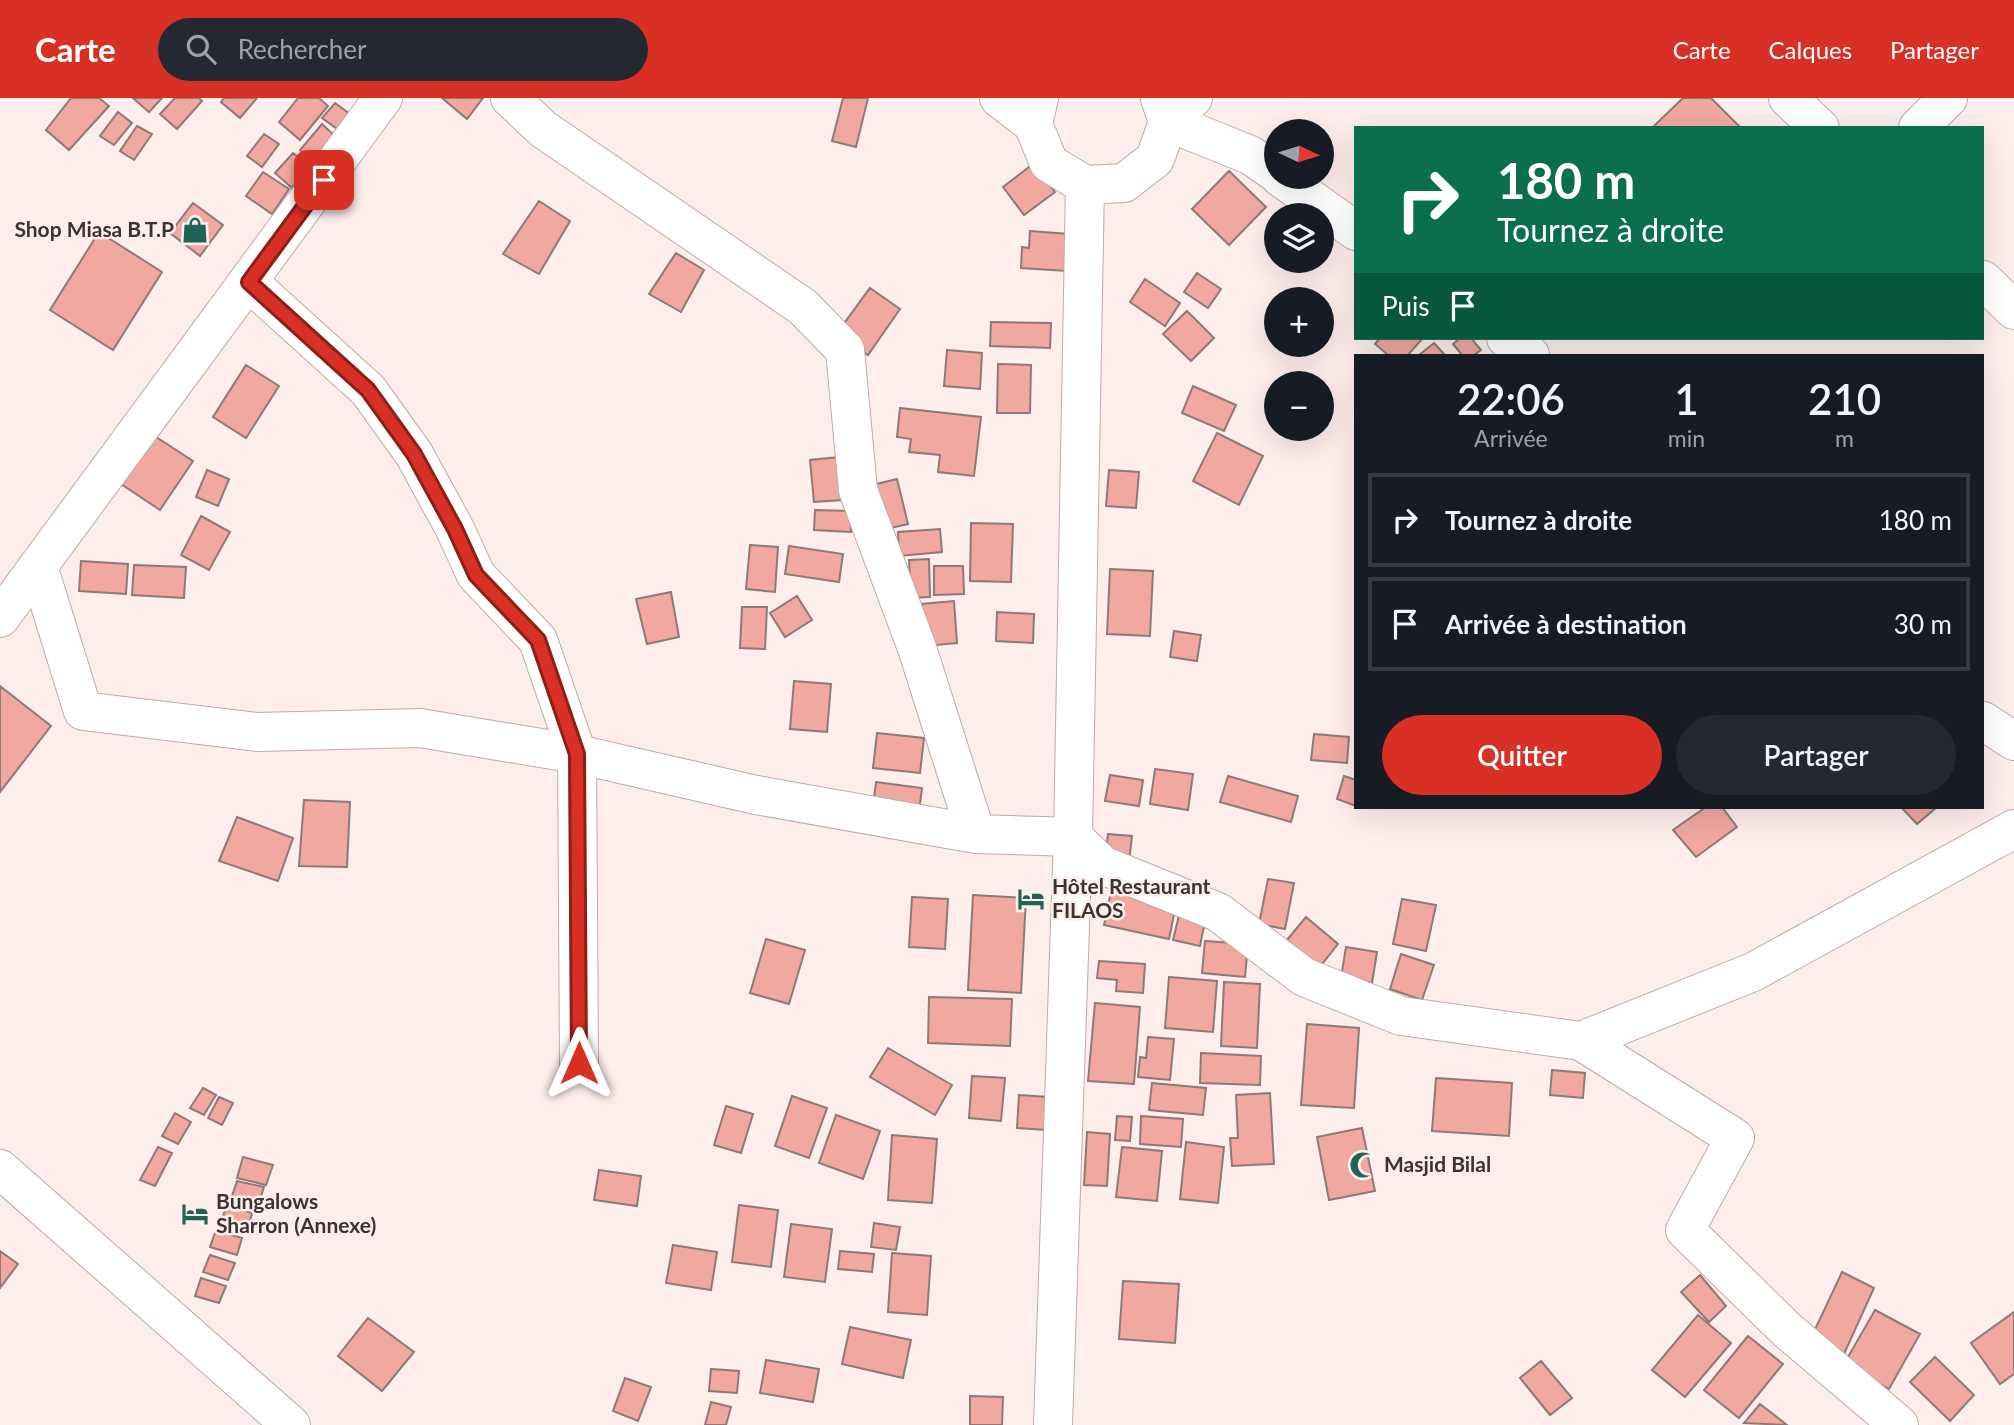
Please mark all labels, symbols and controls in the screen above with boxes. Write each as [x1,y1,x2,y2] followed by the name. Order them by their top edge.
[158,18,648,81] search box
[35,29,116,69] text: Carte
[182,30,220,68] icon: search
[238,33,367,65] text: Rechercher
[1673,35,1731,64] text: Carte
[1769,35,1852,64] text: Calques
[1890,35,1979,64] text: Partager
[1264,119,1334,189] north arrow
[1264,119,1334,441] map controls
[294,150,354,210] pin
[1497,151,1635,209] text: 180 m
[1382,154,1473,245] icon: right
[305,161,343,199] icon: arrive
[1264,203,1334,273] button: layers
[1497,210,1724,249] text: Tournez à droite
[180,215,210,245] shop icon: Shop Miasa B.T.P
[14,216,174,241] place label: Shop Miasa B.T.P
[1264,287,1334,357] button: +
[1444,287,1482,325] icon: arrive
[1382,290,1430,322] text: Puis
[1264,371,1334,441] button: −
[1457,374,1565,424] text: 22:06
[1674,374,1699,424] text: 1
[1808,374,1881,424] text: 210
[1474,424,1548,452] text: Arrivée
[1668,424,1705,452] text: min
[1835,424,1854,452] text: m
[1386,501,1424,539] icon: right
[1445,504,1632,536] text: Tournez à droite
[1879,504,1952,536] text: 180 m
[1386,605,1424,643] icon: arrive
[1445,608,1687,640] text: Arrivée à destination
[1894,608,1952,640] text: 30 m
[1382,715,1662,795] button: Quitter
[1676,715,1956,795] button: Partager
[1052,873,1211,922] place label: Hôtel Restaurant FILAOS
[1016,884,1046,914] hotel icon: Hôtel Restaurant FILAOS
[542,1026,616,1100] position arrow
[1348,1150,1378,1180] mosque icon: Masjid Bilal
[1384,1151,1491,1176] place label: Masjid Bilal
[216,1188,376,1237] place label: Bungalows Sharron (Annexe)
[180,1199,210,1229] hotel icon: Bungalows Sharron (Annexe)

